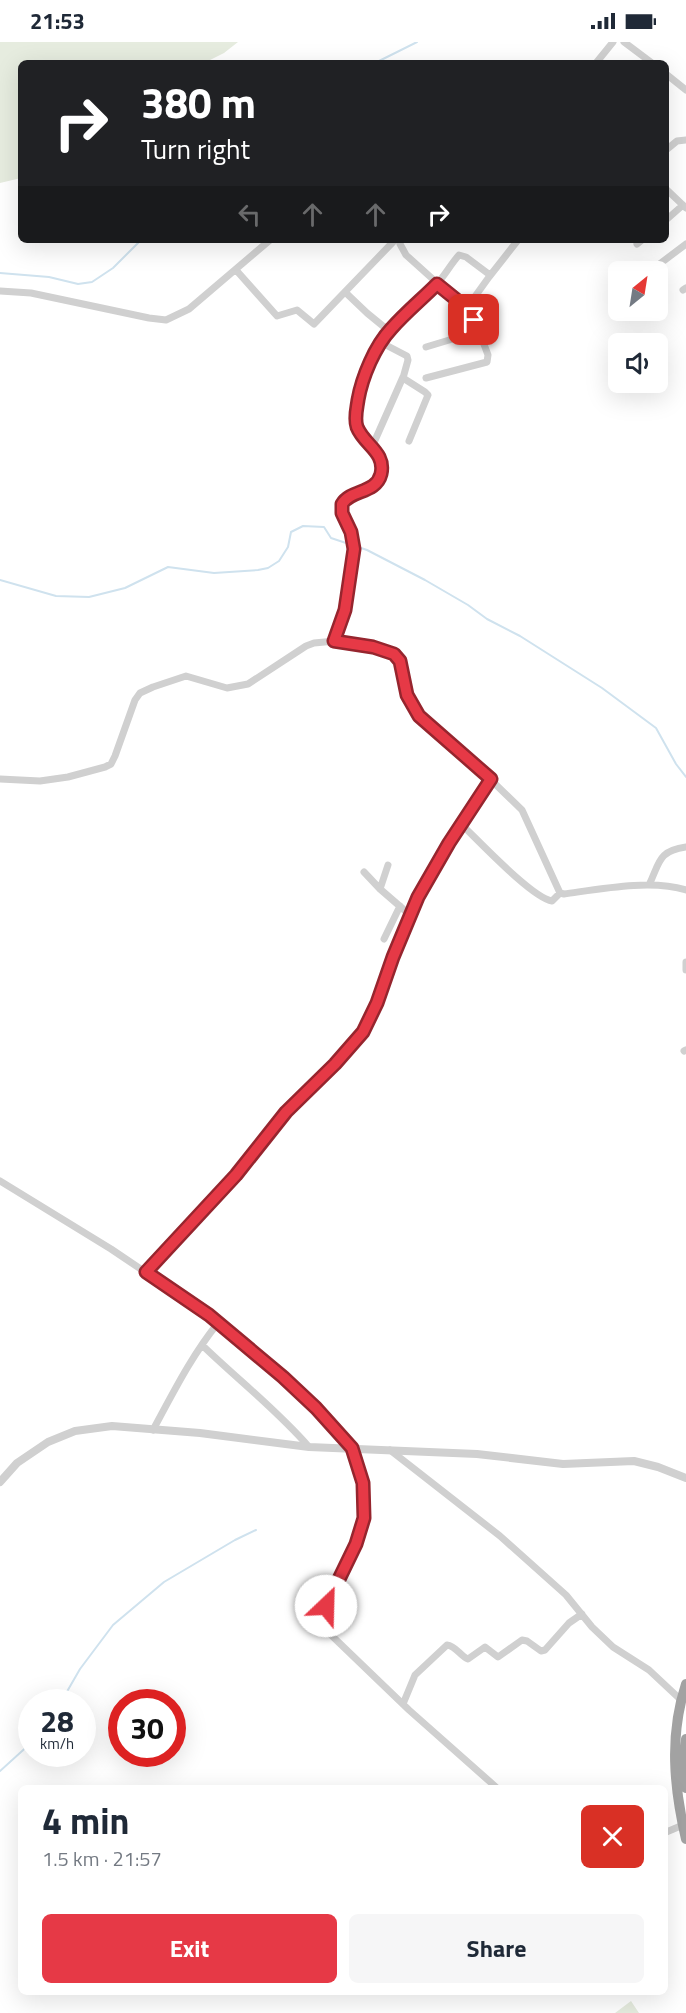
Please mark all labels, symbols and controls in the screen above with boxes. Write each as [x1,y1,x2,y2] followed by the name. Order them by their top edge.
[30,4,85,38] text: 21:53
[141,70,256,134] text: 380 m
[42,84,120,162] icon: right
[141,128,250,169] text: Turn right
[233,198,266,231] icon: left
[296,198,329,231] icon: ahead
[359,198,392,231] icon: ahead
[422,198,455,231] icon: right
[608,261,668,321] north arrow
[608,261,668,393] map controls
[448,294,499,345] pin
[457,303,490,336] icon: arrive
[608,333,668,393] button: sound
[294,1574,358,1638] position arrow
[108,1689,186,1767] speed limit sign: 30
[40,1698,74,1744] text: 28
[40,1732,74,1755] text: km/h
[42,1793,129,1848] text: 4 min
[581,1805,644,1868] button: close
[42,1843,162,1874] text: 1.5 km · 21:57
[42,1914,337,1983] button: Exit
[349,1914,644,1983] button: Share

